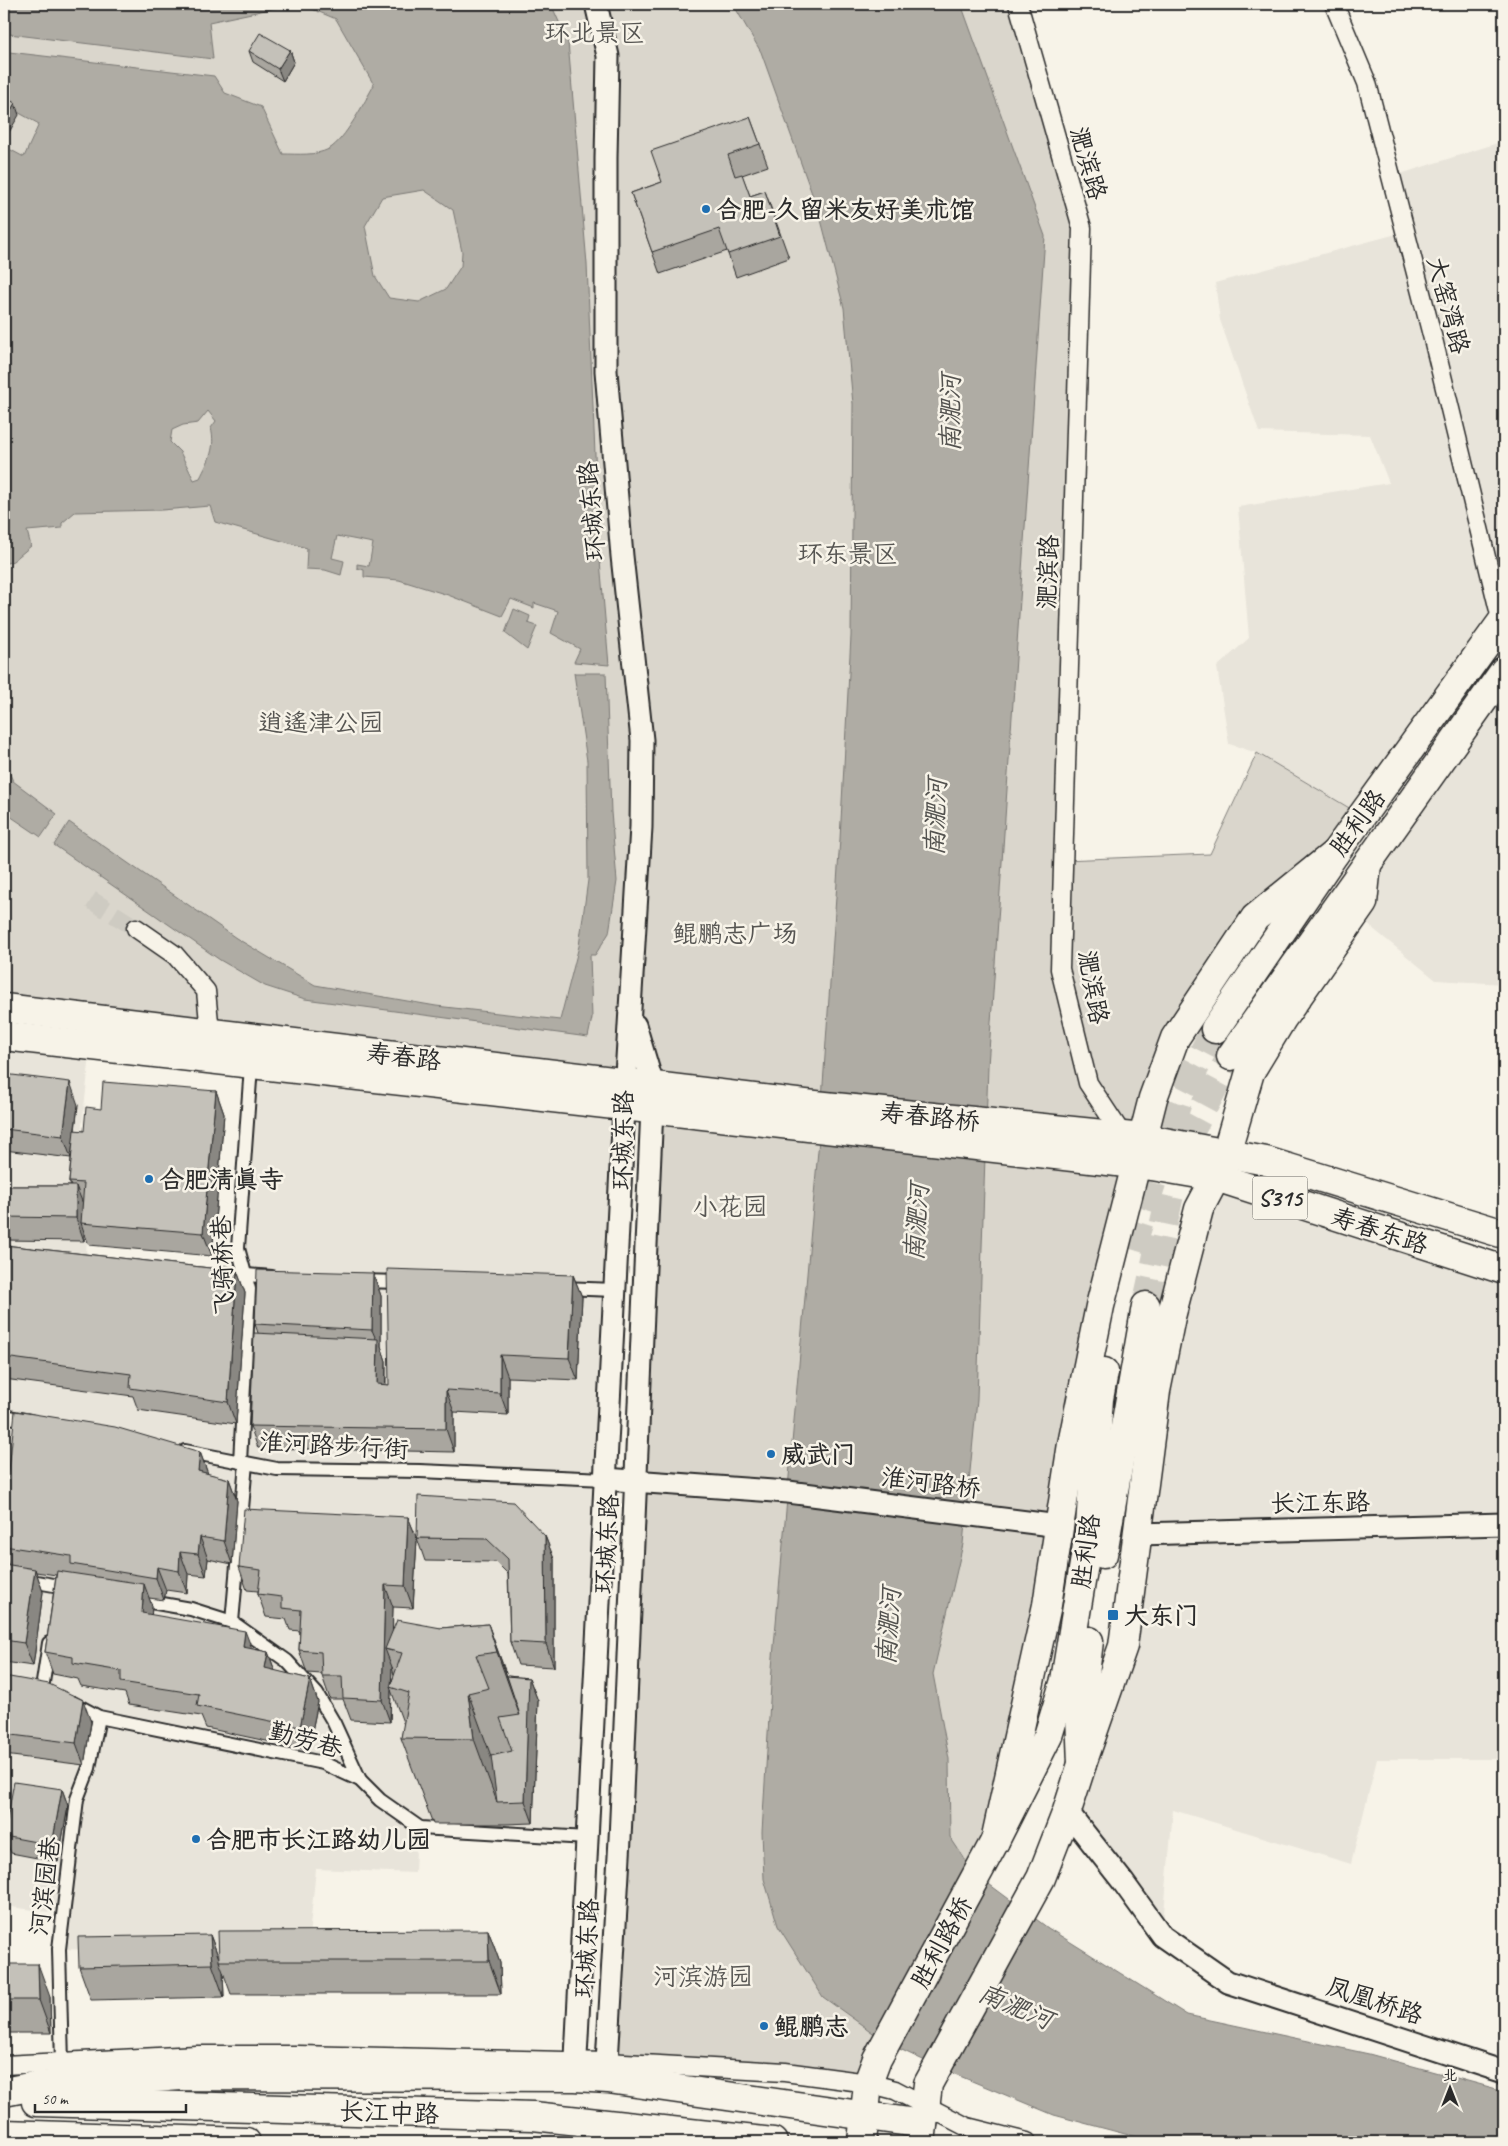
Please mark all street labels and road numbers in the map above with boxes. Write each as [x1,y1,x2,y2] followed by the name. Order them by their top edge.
[1062,123,1114,204] street label: 淝滨路
[1420,253,1476,358] street label: 大窑湾路
[572,460,612,562] street label: 环城东路
[1031,534,1065,610] street label: 淝滨路
[1323,783,1393,862] street label: 胜利路
[1071,947,1115,1027] street label: 淝滨路
[365,1037,443,1077] street label: 寿春路
[606,1090,640,1190] street label: 环城东路
[878,1096,981,1138] street label: 寿春路桥
[1252,1176,1308,1220] road number: S315
[1327,1200,1432,1262] street label: 寿春东路
[205,1214,241,1316] street label: 飞骑桥巷
[258,1426,410,1466] street label: 淮河路步行街
[879,1461,982,1505] street label: 淮河路桥
[1270,1486,1370,1520] street label: 长江东路
[588,1493,626,1595] street label: 环城东路
[1065,1512,1107,1591] street label: 胜利路
[265,1715,346,1765] street label: 勤劳巷
[23,1835,67,1938] street label: 河滨园巷
[904,1891,979,1994] street label: 胜利路桥
[568,1897,606,1999] street label: 环城东路
[1322,1970,1427,2032] street label: 凤凰桥路
[338,2095,440,2131] street label: 长江中路

